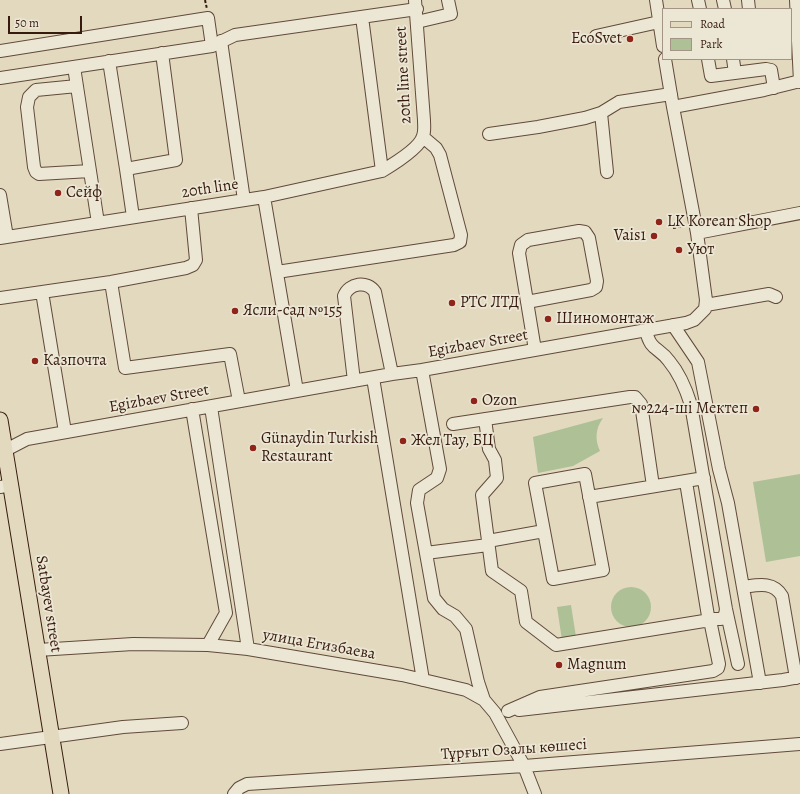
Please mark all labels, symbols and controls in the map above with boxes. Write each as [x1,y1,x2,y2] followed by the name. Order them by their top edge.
[10,8,84,34] scale bar
[662,8,792,60] legend
[15,15,39,31] text: 50 m
[700,16,725,32] text: Road
[392,26,416,124] street label: 20th line street
[571,29,622,49] place label: EcoSvet
[625,34,635,44] marker: EcoSvet
[700,36,723,52] text: Park
[180,175,240,203] street label: 20th line
[66,183,102,203] place label: Сейф
[53,188,63,198] marker: Сейф
[667,212,771,232] place label: LK Korean Shop
[654,217,664,227] marker: LK Korean Shop
[614,226,646,246] place label: Vais1
[649,231,659,241] marker: Vais1
[687,240,714,260] place label: Уют
[674,245,684,255] marker: Уют
[460,293,519,313] place label: РТС ЛТД
[447,298,457,308] marker: РТС ЛТД
[243,301,342,321] place label: Ясли-сад №155
[230,306,240,316] marker: Ясли-сад №155
[556,309,654,329] place label: Шиномонтаж
[543,314,553,324] marker: Шиномонтаж
[427,326,529,362] street label: Egizbaev Street
[43,351,107,371] place label: Казпочта
[30,356,40,366] marker: Казпочта
[108,381,210,417] street label: Egizbaev Street
[482,391,517,411] place label: Ozon
[469,396,479,406] marker: Ozon
[631,399,748,419] place label: №224-ші Мектеп
[751,404,761,414] marker: №224-ші Мектеп
[261,429,378,467] place label: Günaydin Turkish Restaurant
[411,431,493,451] place label: Жел Тау, БЦ
[398,436,408,446] marker: Жел Тау, БЦ
[248,443,258,453] marker: Günaydin Turkish Restaurant
[31,554,65,654] street label: Satbayev street
[261,626,377,664] street label: улица Егизбаева
[567,655,627,675] place label: Magnum
[554,660,564,670] marker: Magnum
[440,735,588,765] street label: Тұрғыт Озалы көшесі

